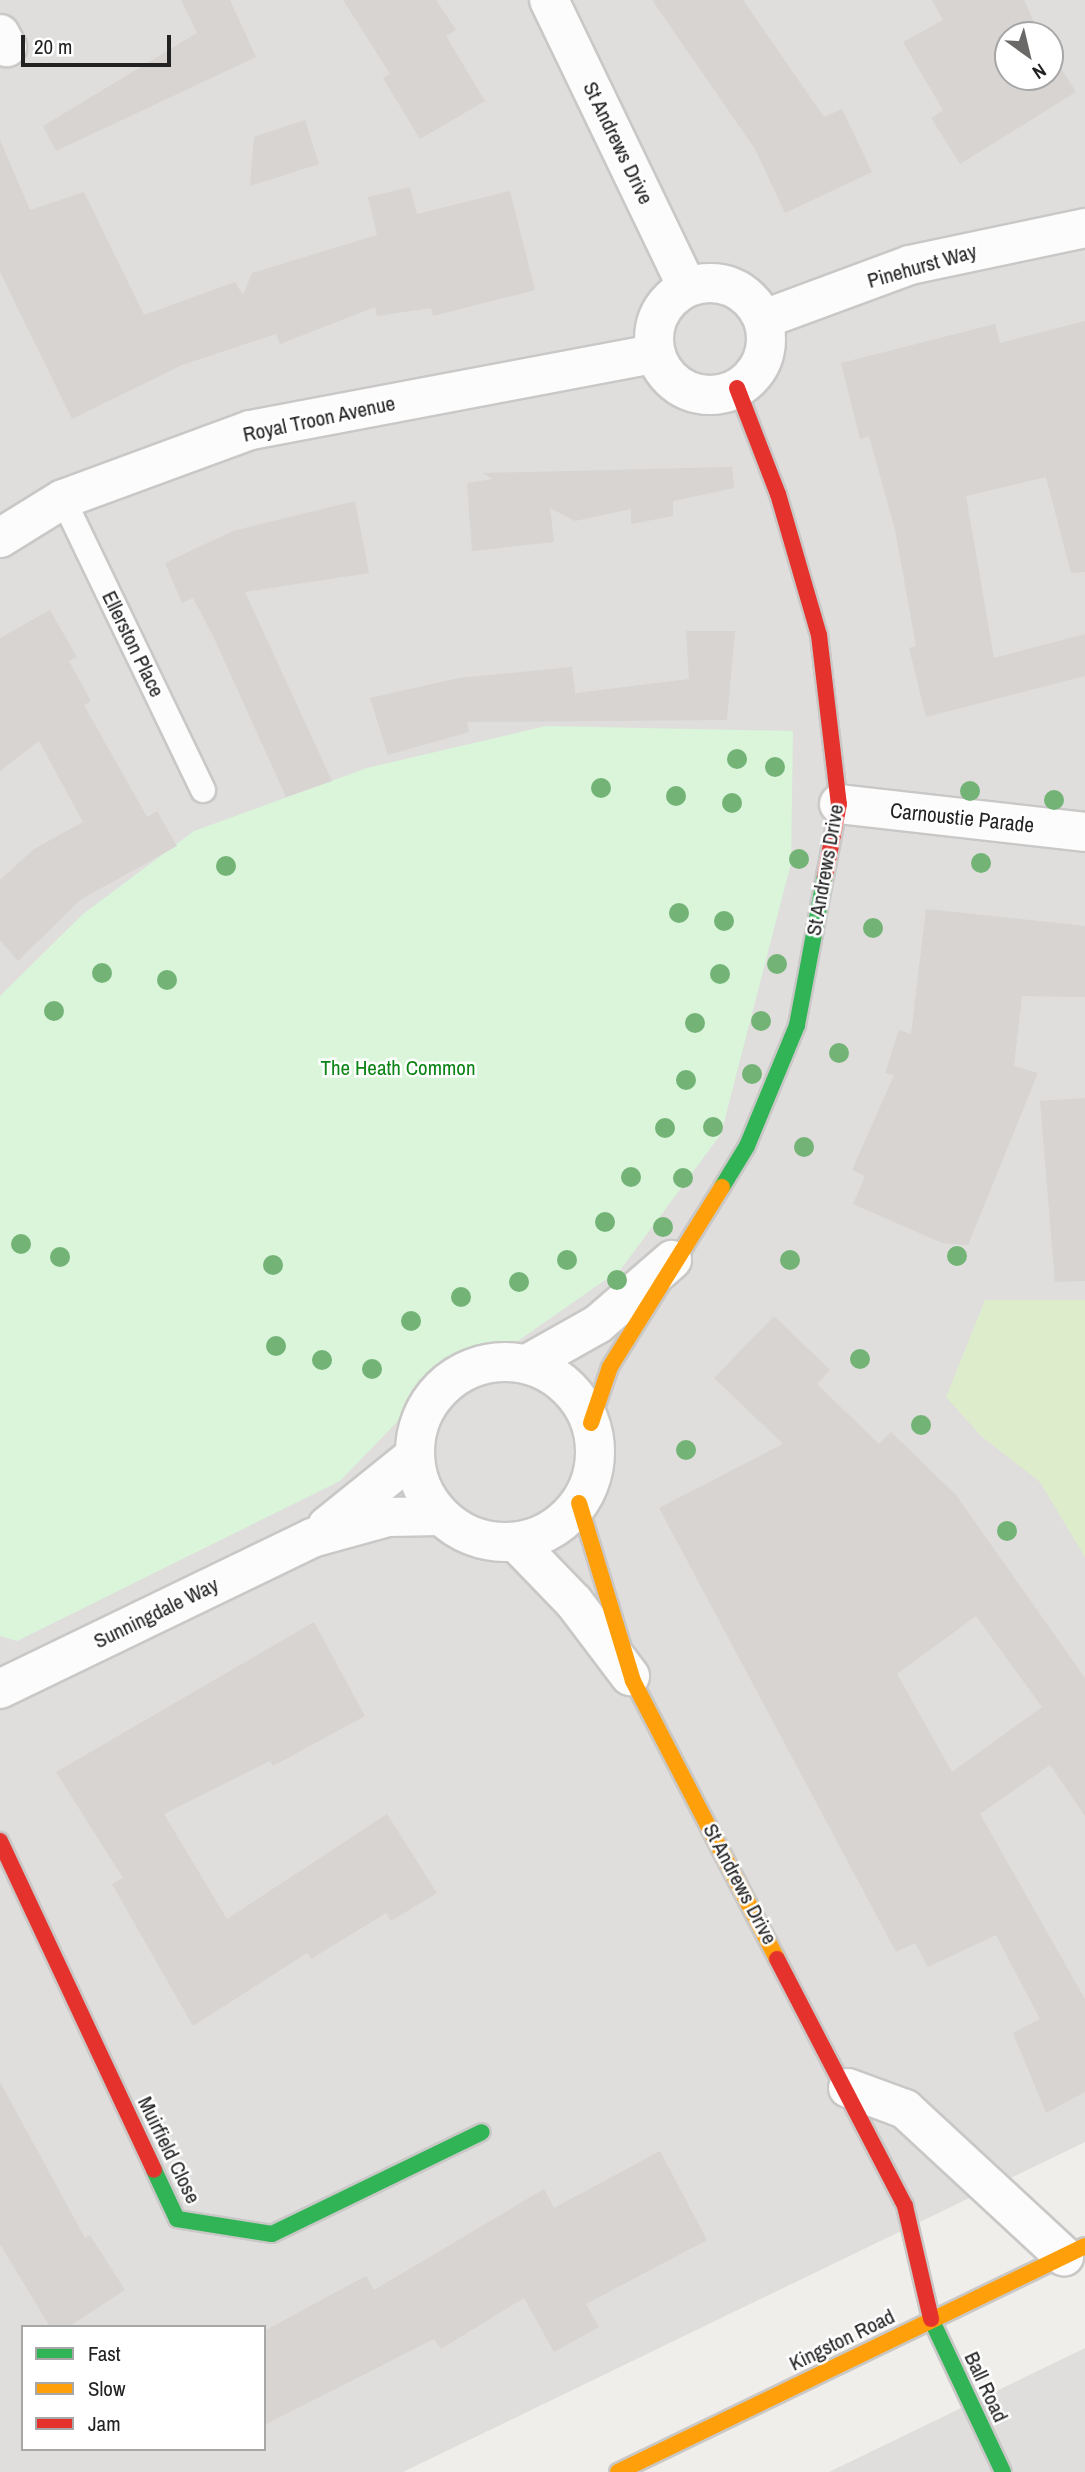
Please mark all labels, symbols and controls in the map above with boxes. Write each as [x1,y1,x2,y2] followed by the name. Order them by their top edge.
[24,21,175,65] scale bar
[994,21,1064,91] north arrow
[34,32,72,61] text: 20 m
[1028,58,1052,86] text: N
[577,77,659,209] street label: St Andrews Drive
[865,238,979,294] street label: Pinehurst Way
[240,390,398,448] street label: Royal Troon Avenue
[97,587,169,701] street label: Ellerston Place
[889,798,1035,838] street label: Carnoustie Parade
[801,802,849,938] street label: St Andrews Drive
[320,1055,476,1081] park label: The Heath Common
[90,1572,222,1654] street label: Sunningdale Way
[697,1819,783,1949] street label: St Andrews Drive
[132,2092,206,2208] street label: Muirfield Close
[785,2304,899,2376] street label: Kingston Road
[21,2325,266,2451] legend
[88,2339,121,2368] text: Fast
[959,2348,1013,2426] street label: Ball Road
[88,2374,125,2403] text: Slow
[88,2409,121,2438] text: Jam

